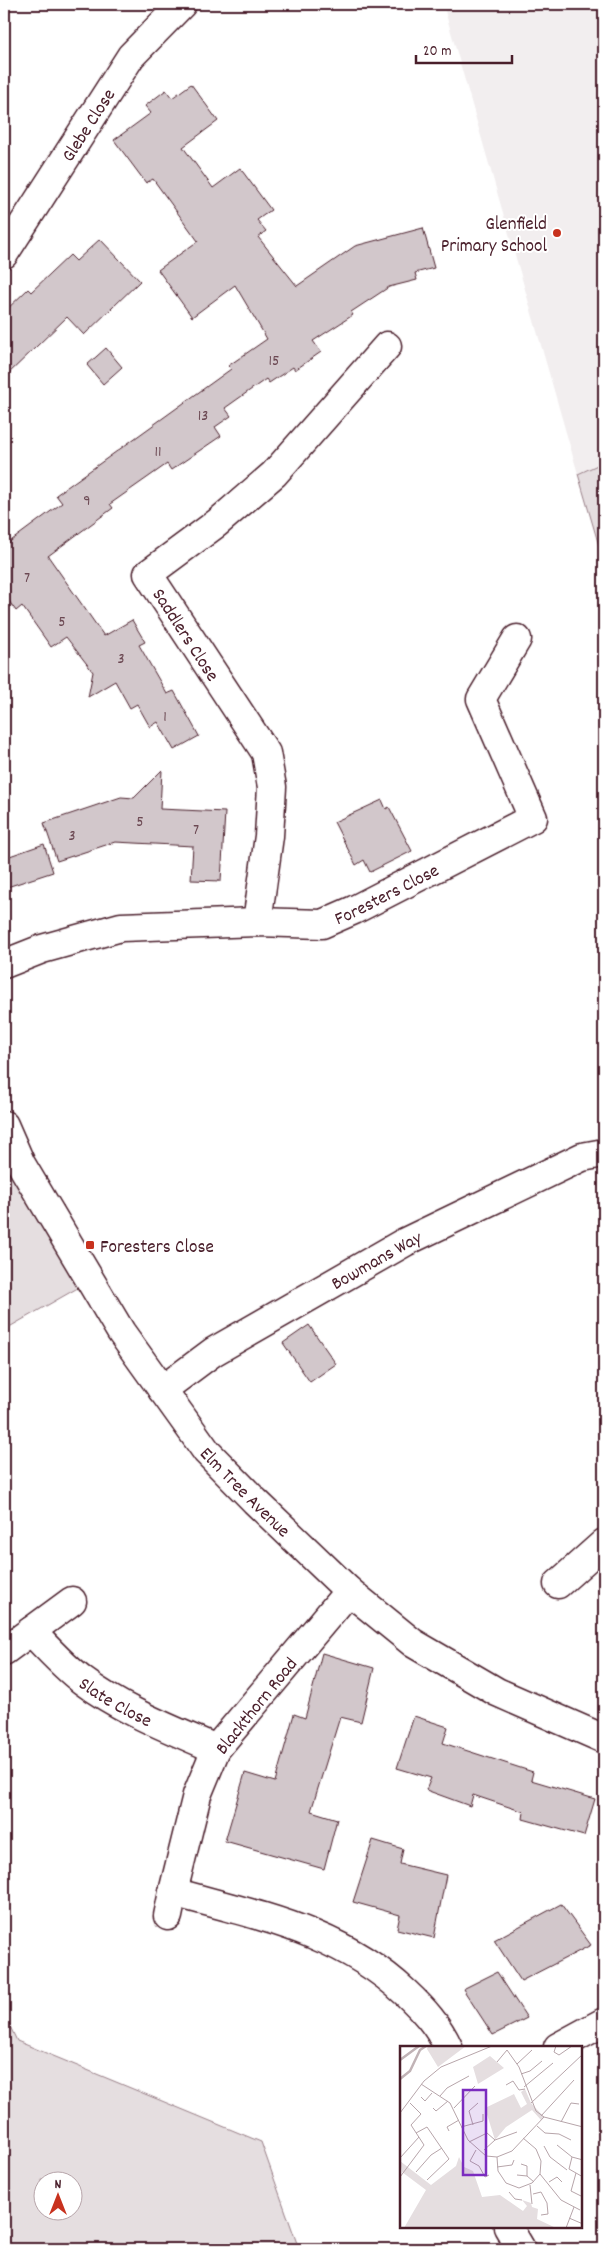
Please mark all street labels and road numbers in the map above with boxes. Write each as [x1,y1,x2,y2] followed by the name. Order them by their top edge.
[57,84,124,168] street label: Glebe Close
[144,584,224,688] street label: Saddlers Close
[331,859,445,934] street label: Foresters Close
[327,1226,427,1299] street label: Bowmans Way
[192,1442,295,1545] street label: Elm Tree Avenue
[210,1653,305,1761] street label: Blackthorn Road
[72,1672,156,1736] street label: Slate Close

